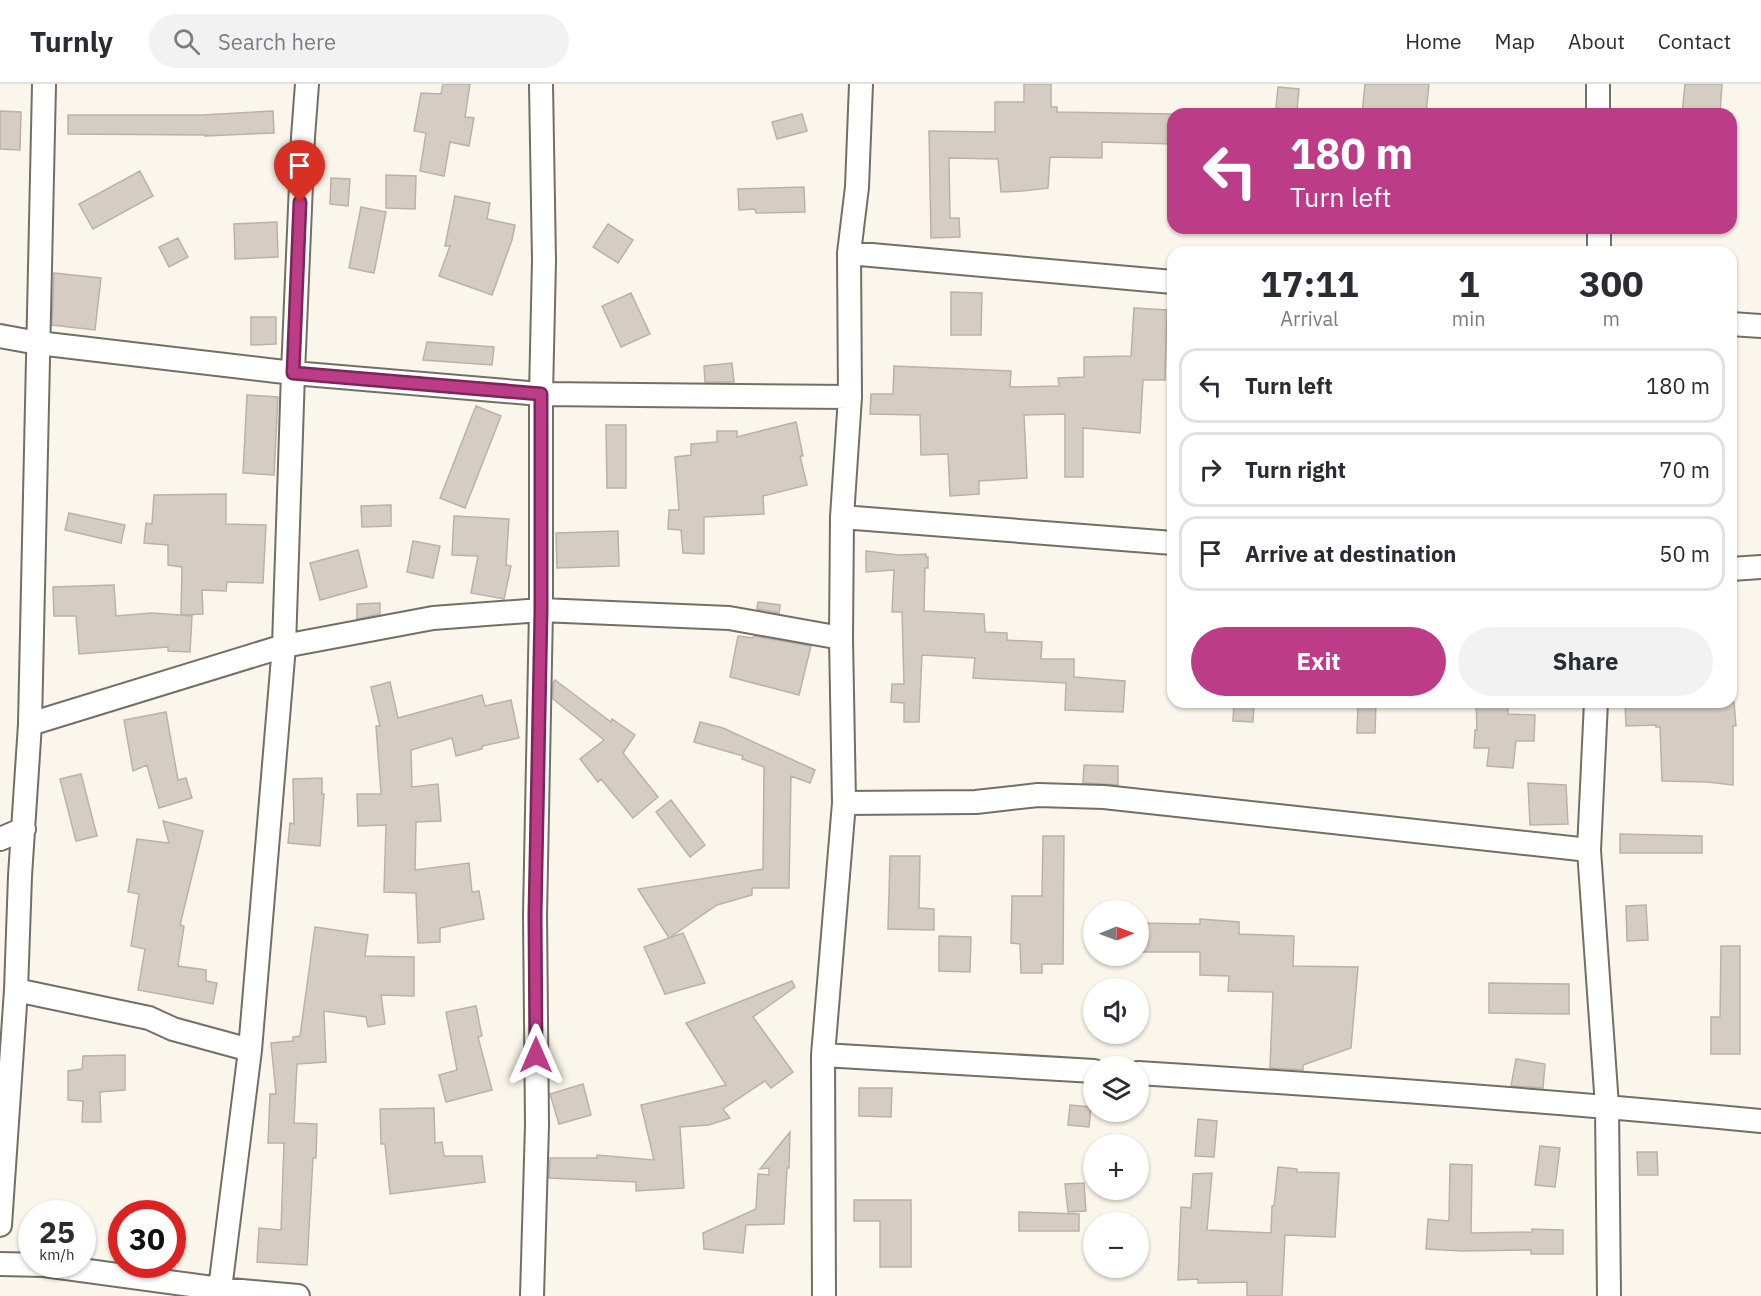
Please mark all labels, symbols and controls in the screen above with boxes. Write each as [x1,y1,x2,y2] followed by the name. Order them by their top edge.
[149,14,569,68] search box
[30,23,113,60] text: Turnly
[170,25,203,58] icon: search
[218,27,336,56] text: Search here
[1405,27,1462,55] text: Home
[1495,27,1535,55] text: Map
[1568,27,1625,55] text: About
[1658,27,1731,55] text: Contact
[1290,126,1413,181] text: 180 m
[1191,132,1269,210] icon: left
[274,140,325,202] pin
[283,149,316,182] icon: arrive
[1290,179,1391,214] text: Turn left
[1260,260,1359,307] text: 17:11
[1458,260,1480,307] text: 1
[1579,260,1644,307] text: 300
[1280,305,1339,332] text: Arrival
[1452,305,1486,332] text: min
[1603,305,1620,332] text: m
[1194,369,1227,402] icon: left
[1245,371,1333,400] text: Turn left
[1646,371,1710,400] text: 180 m
[1194,453,1227,486] icon: right
[1245,455,1346,484] text: Turn right
[1659,455,1710,484] text: 70 m
[1194,537,1227,570] icon: arrive
[1245,539,1456,568] text: Arrive at destination
[1659,539,1710,568] text: 50 m
[1191,627,1446,696] button: Exit
[1458,627,1713,696] button: Share
[1083,900,1149,966] north arrow
[1083,900,1149,1278] map controls
[1083,978,1149,1044] button: sound
[504,1023,568,1087] position arrow
[1083,1056,1149,1122] button: layers
[1083,1134,1149,1200] button: +
[108,1200,186,1278] speed limit sign: 30
[39,1212,75,1251] text: 25
[1083,1212,1149,1278] button: −
[39,1245,75,1264] text: km/h

